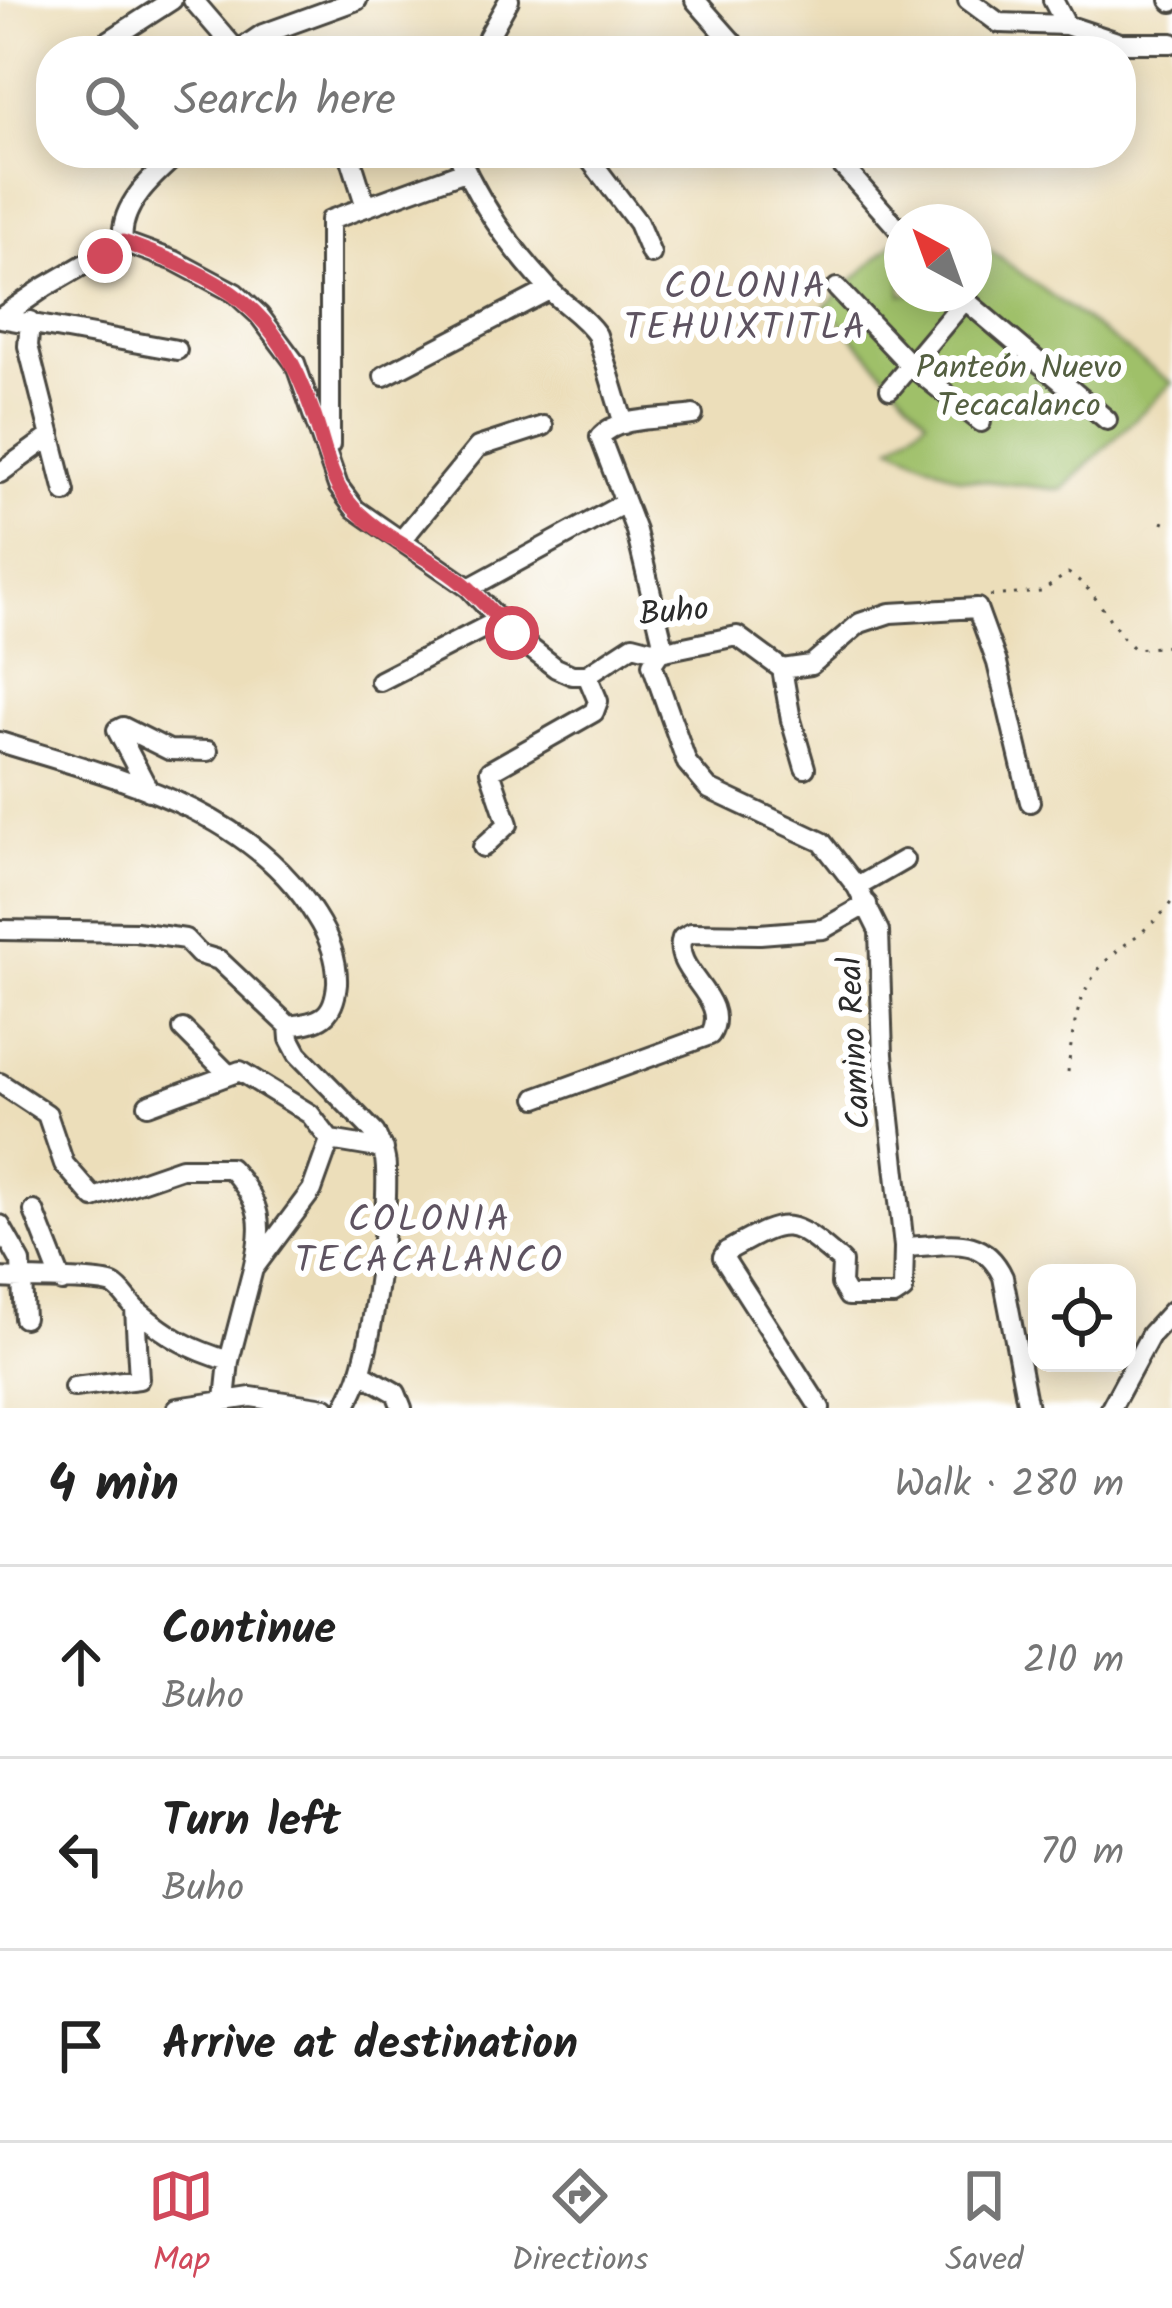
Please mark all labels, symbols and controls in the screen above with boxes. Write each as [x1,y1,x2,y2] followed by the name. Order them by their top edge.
[36,36,1136,168] search box
[174,66,396,138] text: Search here
[78,69,144,135] icon: search
[884,204,992,312] north arrow
[78,229,132,283] route end
[624,260,868,358] district label: COLONIA TEHUIXTITLA
[916,343,1122,434] park label: Panteón Nuevo Tecacalanco
[637,584,711,642] street label: Buho
[485,606,539,660] route start
[825,955,887,1131] street label: Camino Real
[295,1193,565,1291] district label: COLONIA TECACALANCO
[1028,1264,1136,1372] map controls
[1028,1264,1136,1372] button: locate
[48,1446,179,1527] text: 4 min
[895,1455,1124,1517] text: Walk · 280 m
[162,1595,336,1667] text: Continue
[48,1629,114,1695] icon: ahead
[1023,1631,1124,1693] text: 210 m
[162,1667,244,1729] text: Buho
[162,1787,341,1859] text: Turn left
[48,1821,114,1887] icon: left
[1040,1823,1124,1885] text: 70 m
[162,1859,244,1921] text: Buho
[162,2010,578,2082] text: Arrive at destination
[48,2013,114,2079] icon: arrive
[148,2163,214,2288] tab: Map
[511,2163,648,2288] tab: Directions
[945,2163,1024,2288] tab: Saved

